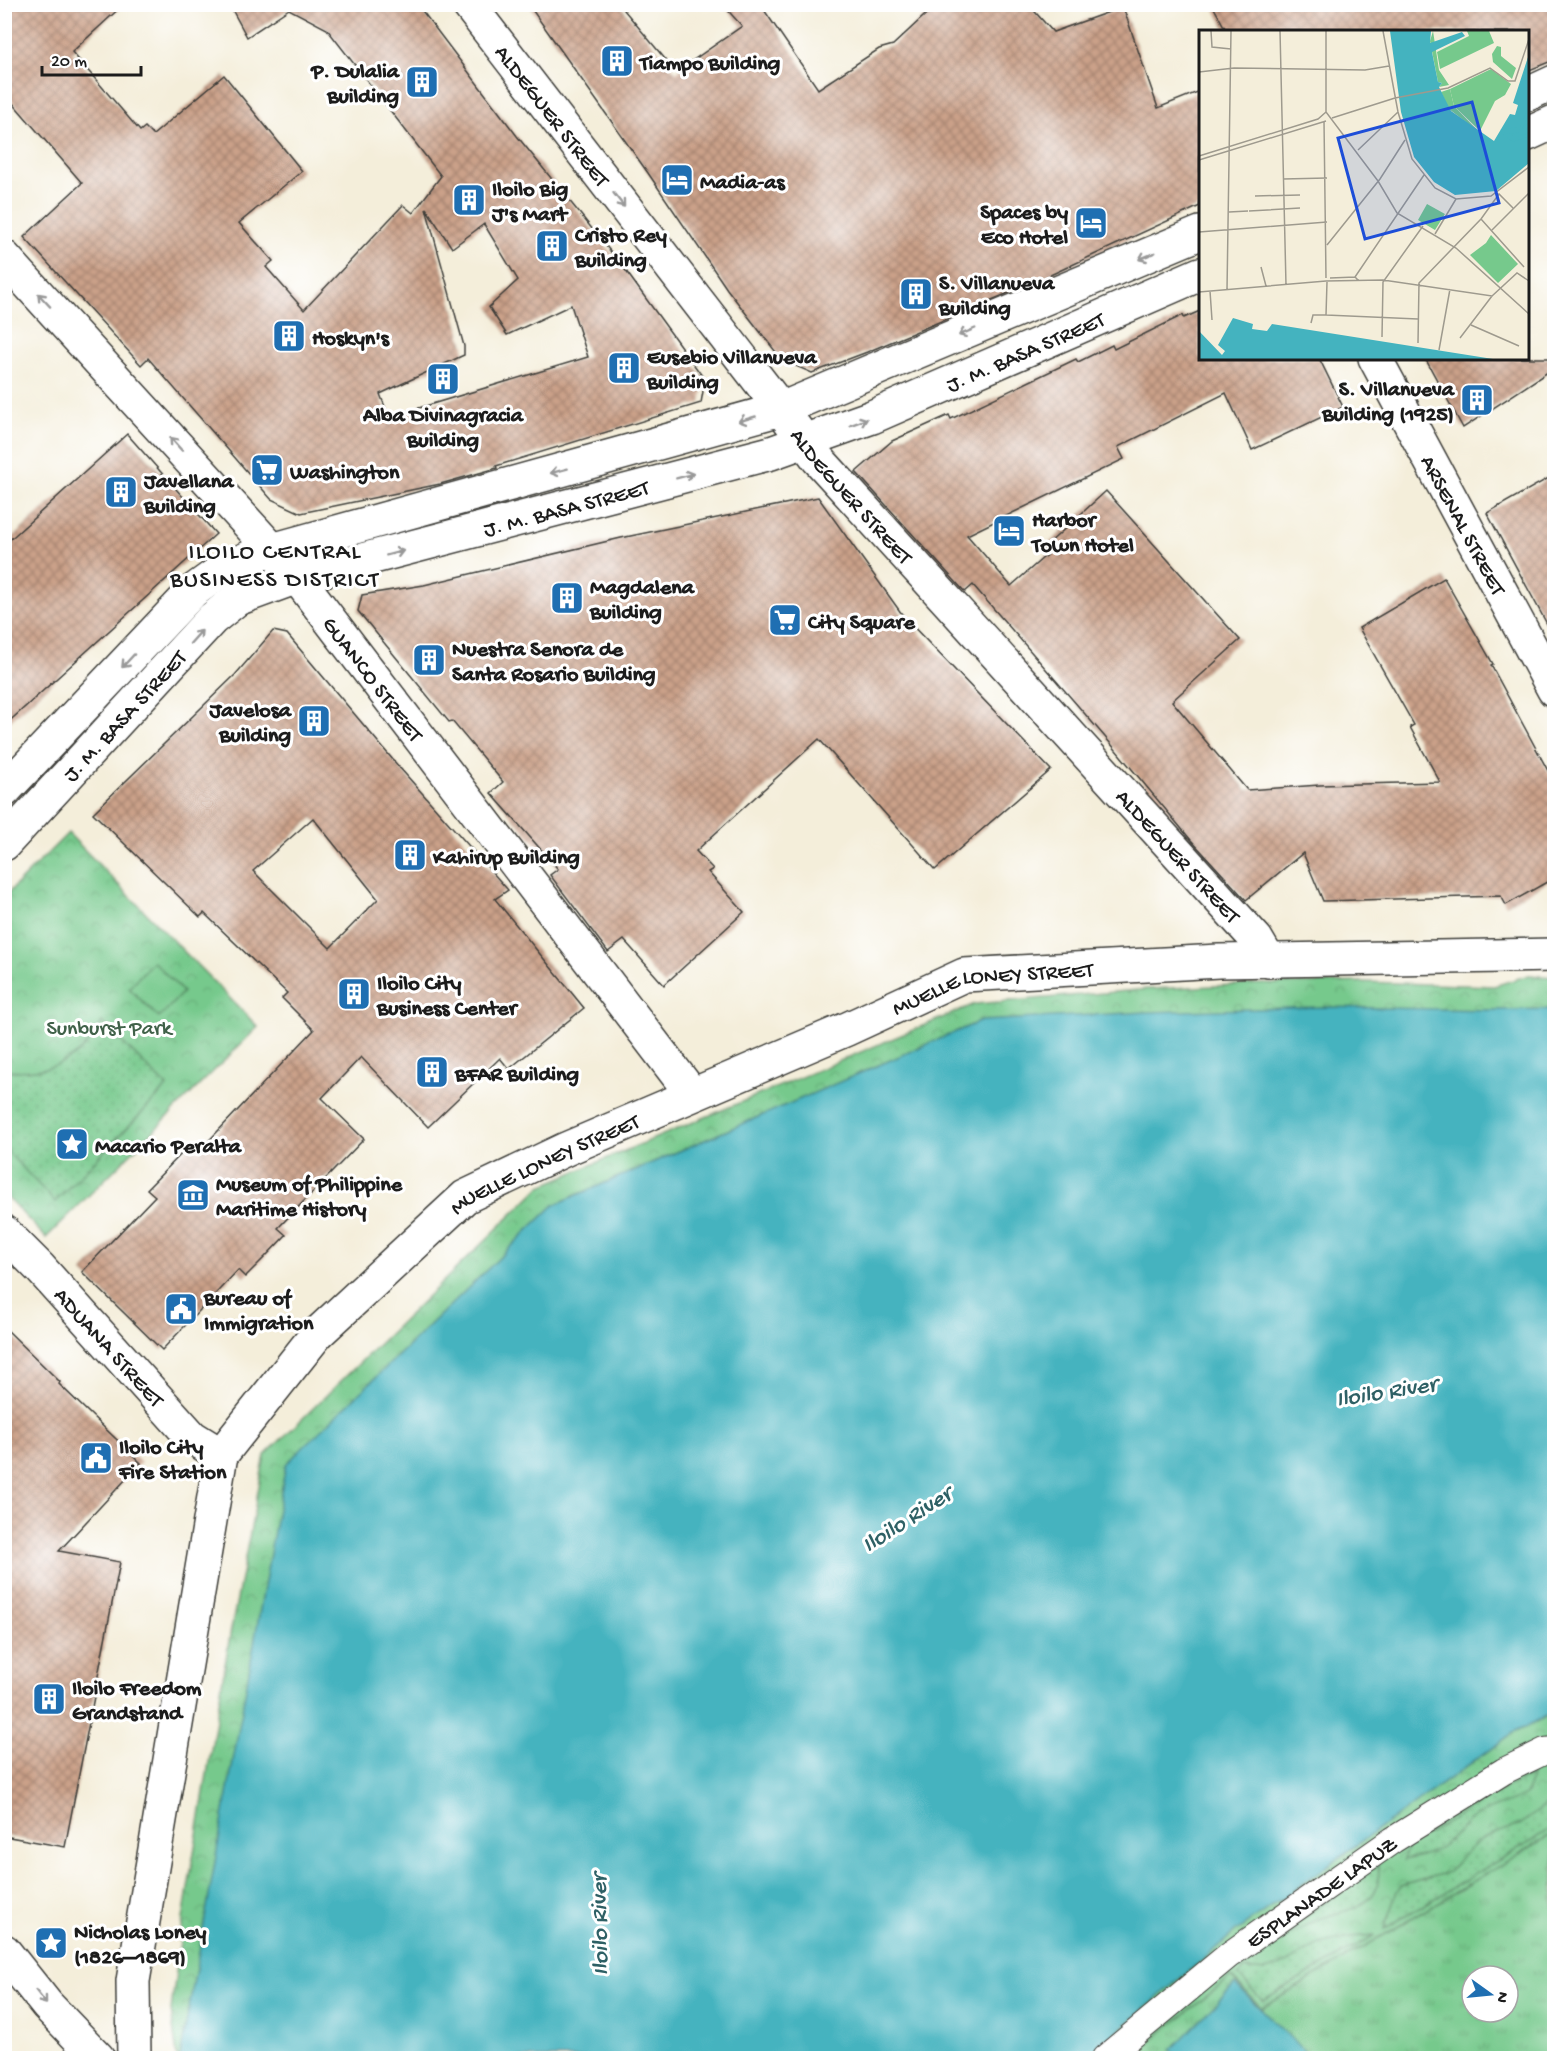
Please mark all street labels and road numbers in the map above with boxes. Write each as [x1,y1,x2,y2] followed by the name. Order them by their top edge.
[487,41,614,195] street label: ALDEGUER STREET
[943,308,1111,400] street label: J. M. BASA STREET
[783,425,917,572] street label: ALDEGUER STREET
[1413,452,1510,602] street label: ARSENAL STREET
[481,476,654,545] street label: J. M. BASA STREET
[315,613,428,749] street label: GUANCO STREET
[59,645,195,789] street label: J. M. BASA STREET
[1109,785,1245,931] street label: ALDEGUER STREET
[889,959,1095,1023] street label: MUELLE LONEY STREET
[445,1110,645,1222] street label: MUELLE LONEY STREET
[47,1284,169,1415] street label: ADUANA STREET
[1243,1832,1404,1956] street label: ESPLANADE LAPUZ

